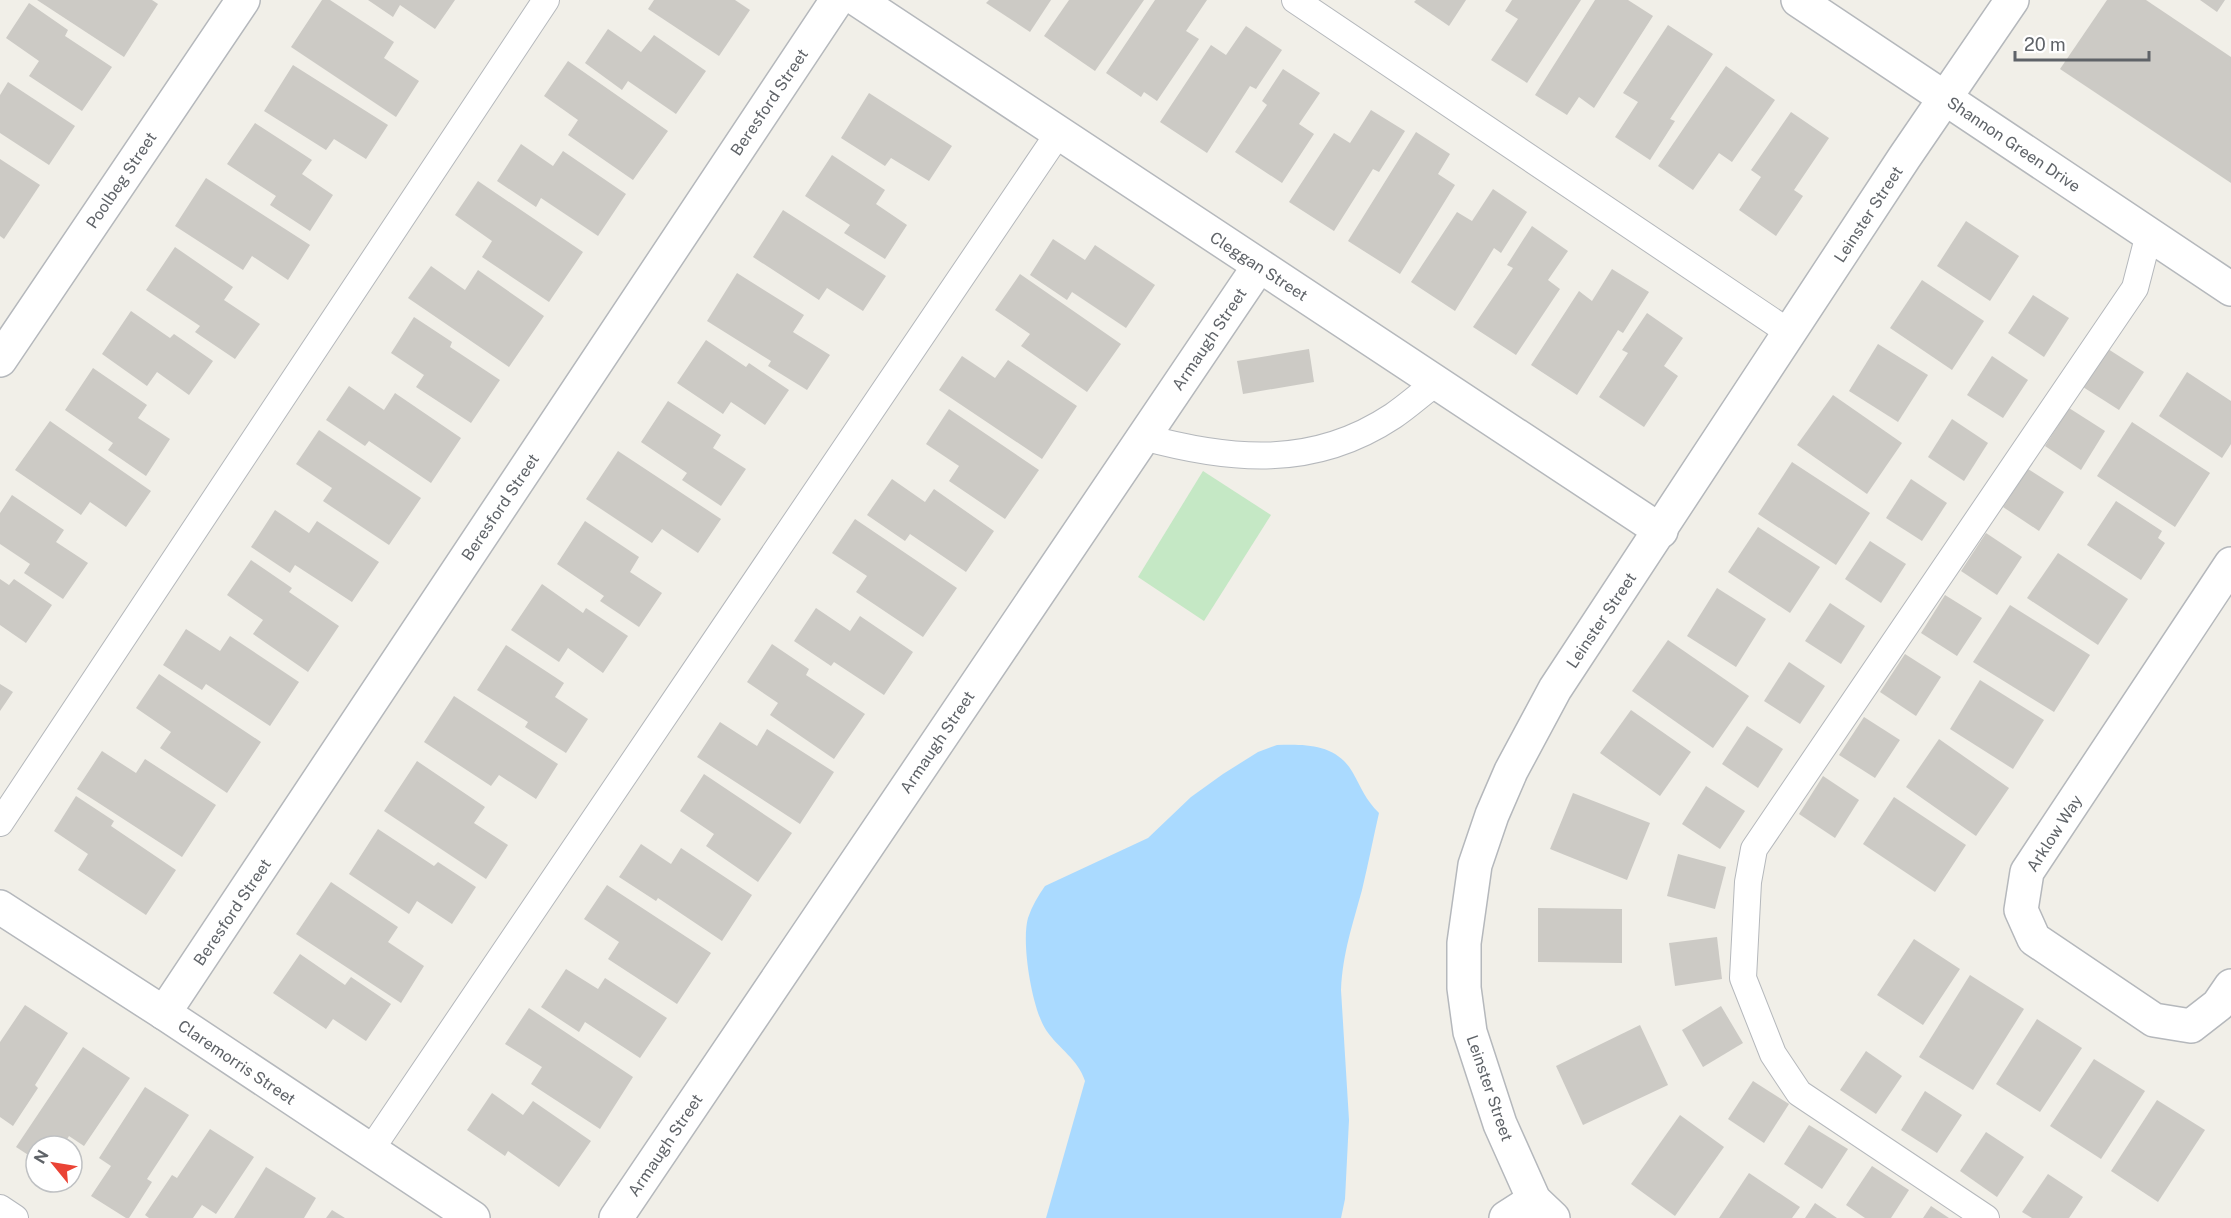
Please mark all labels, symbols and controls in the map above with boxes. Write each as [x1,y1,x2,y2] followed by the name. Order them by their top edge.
[2015,24,2148,62] scale bar
[2024,34,2066,55] text: 20 m
[727,45,812,159] street label: Beresford Street
[1943,93,2084,196] street label: Shannon Green Drive
[82,129,161,232] street label: Poolbeg Street
[1830,163,1907,266] street label: Leinster Street
[1206,228,1311,305] street label: Cleggan Street
[1168,284,1251,394] street label: Armaugh Street
[458,450,543,564] street label: Beresford Street
[1562,569,1640,672] street label: Leinster Street
[896,687,979,797] street label: Armaugh Street
[2023,791,2086,875] street label: Arklow Way
[190,855,275,969] street label: Beresford Street
[174,1016,299,1109] street label: Claremorris Street
[1462,1033,1517,1144] street label: Leinster Street
[624,1090,707,1200] street label: Armaugh Street
[24,1134,84,1194] north arrow
[30,1147,53,1167] text: N

